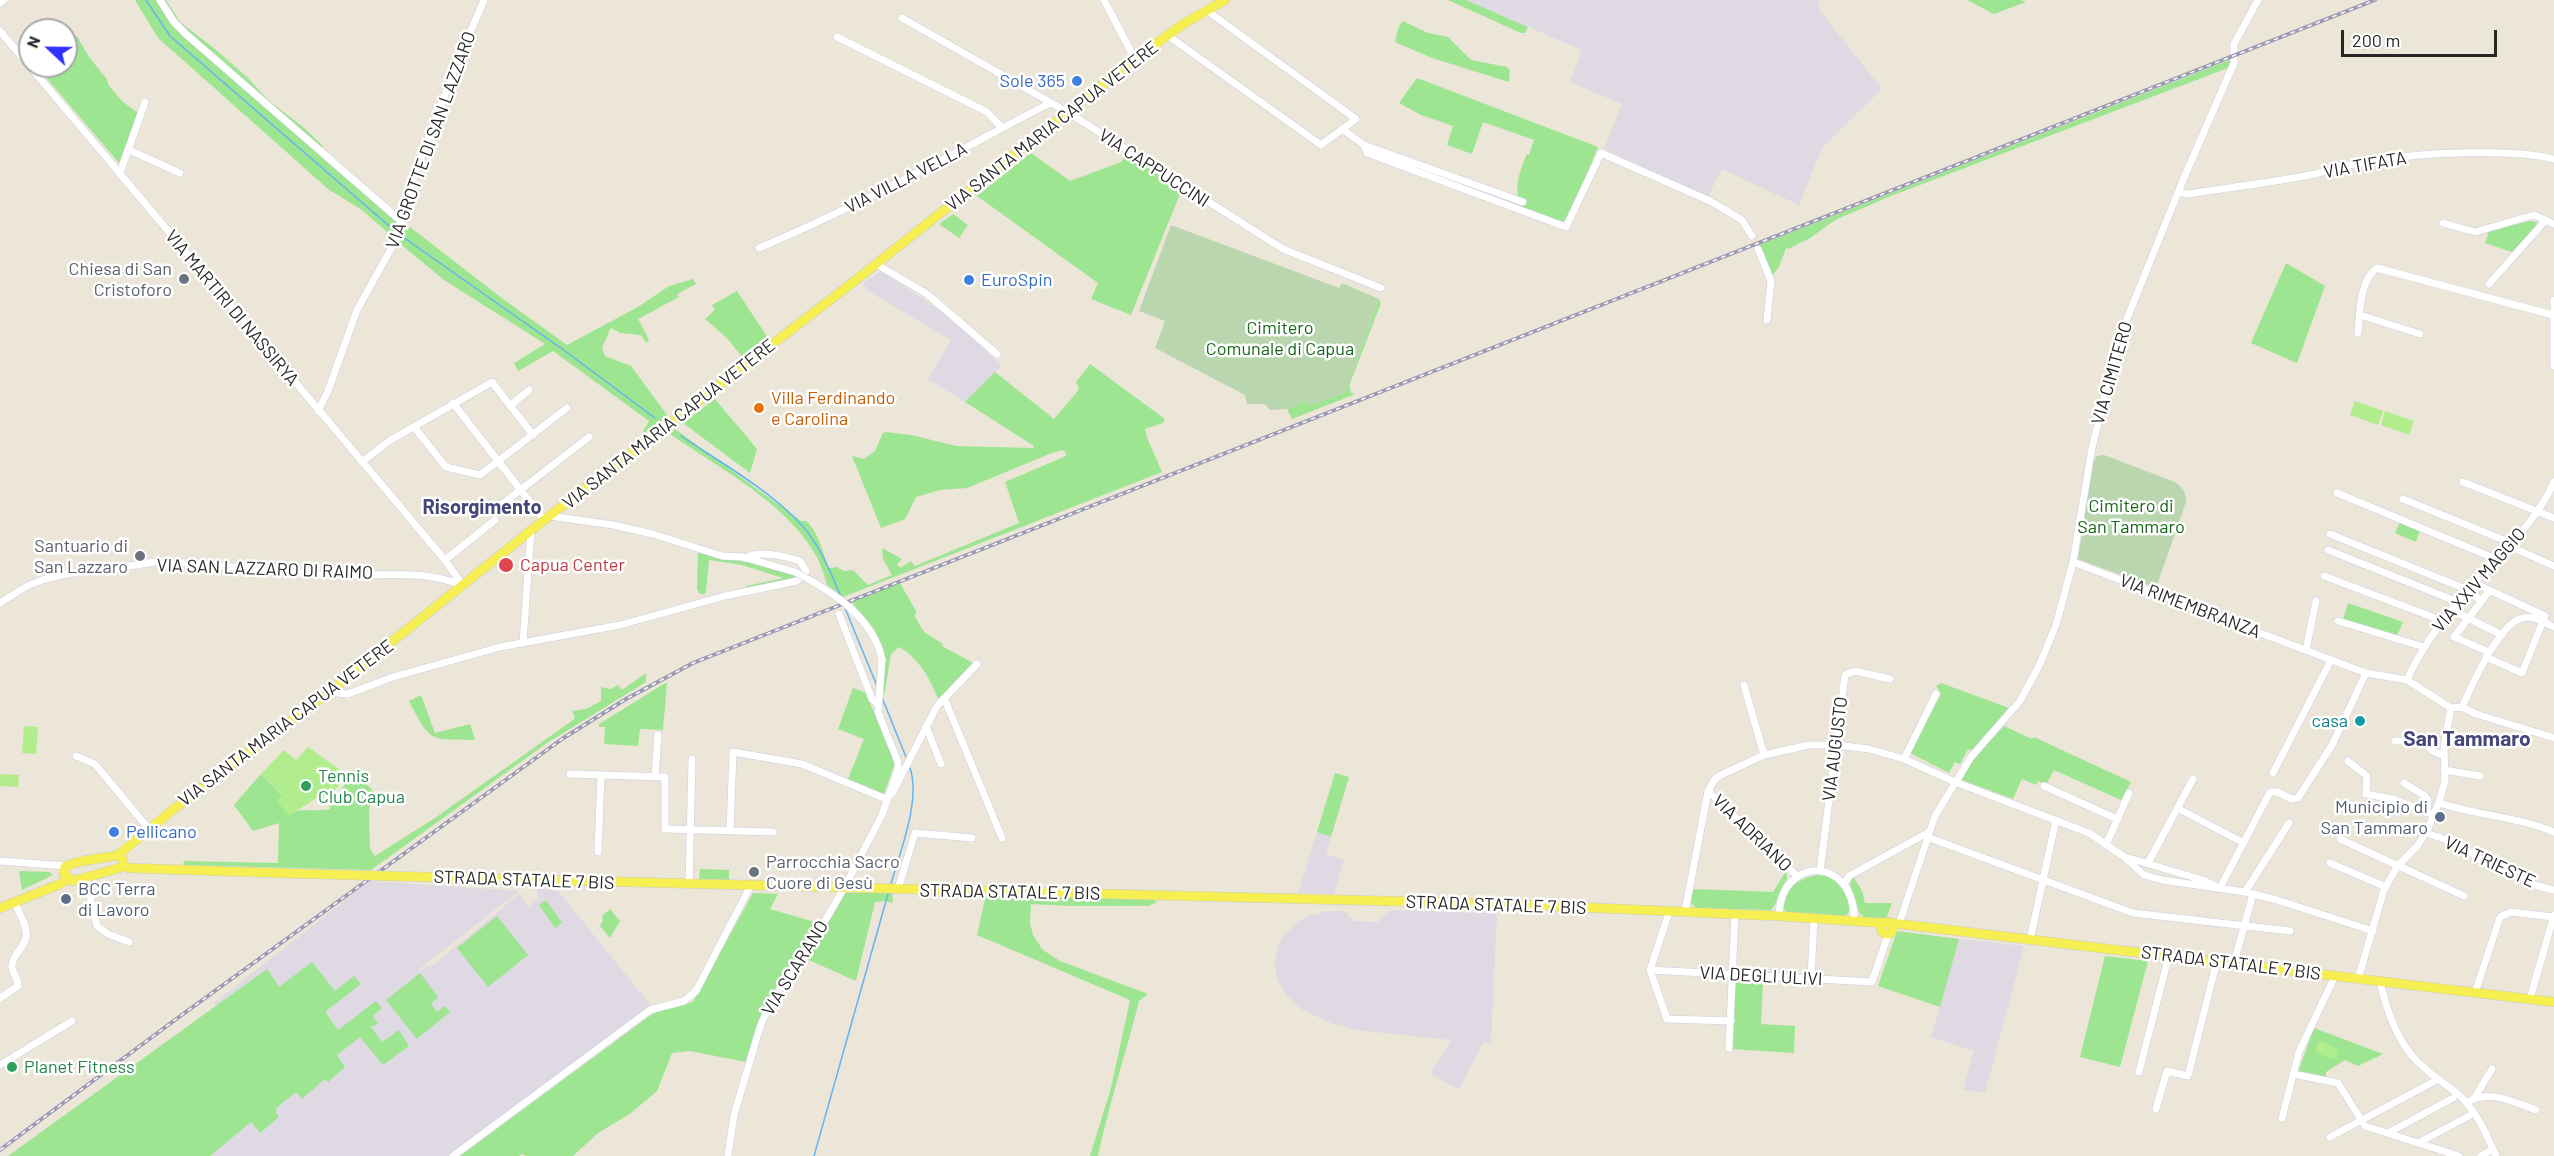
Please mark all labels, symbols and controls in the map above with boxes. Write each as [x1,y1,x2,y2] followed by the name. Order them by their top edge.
[18,18,78,78] north arrow
[2344,18,2500,56] scale bar
[382,28,480,252] street label: VIA GROTTE DI SAN LAZZARO
[2352,29,2400,51] text: 200 m
[22,33,43,50] text: N
[941,36,1163,216] street label: VIA SANTA MARIA CAPUA VETERE
[1000,70,1065,92] place label: Sole 365
[1070,74,1084,88] marker: Sole 365
[1095,124,1213,212] street label: VIA CAPPUCCINI
[841,138,971,218] street label: VIA VILLA VELLA
[2322,147,2408,183] street label: VIA TIFATA
[160,226,304,390] street label: VIA MARTIRI DI NASSIRYA
[69,258,172,300] place label: Chiesa di San Cristoforo
[981,269,1053,291] place label: EuroSpin
[177,272,191,286] marker: Chiesa di San Cristoforo
[962,273,976,287] marker: EuroSpin
[1206,317,1354,360] park label: Cimitero Comunale di Capua
[2087,319,2137,427] street label: VIA CIMITERO
[558,334,780,514] street label: VIA SANTA MARIA CAPUA VETERE
[771,387,895,430] place label: Villa Ferdinando e Carolina
[752,401,766,415] marker: Villa Ferdinando e Carolina
[422,495,542,519] district label: Risorgimento
[2077,495,2185,538] park label: Cimitero di San Tammaro
[2428,523,2530,637] street label: VIA XXIV MAGGIO
[34,535,128,578] place label: Santuario di San Lazzaro
[133,549,147,563] marker: Santuario di San Lazzaro
[156,554,374,584] street label: VIA SAN LAZZARO DI RAIMO
[520,554,625,576] place label: Capua Center
[497,556,515,574] marker: Capua Center
[2117,569,2263,643] street label: VIA RIMEMBRANZA
[174,635,398,811] street label: VIA SANTA MARIA CAPUA VETERE
[1818,695,1852,803] street label: VIA AUGUSTO
[2312,710,2348,732] place label: casa
[2353,714,2367,728] marker: casa
[2403,726,2531,752] district label: San Tammaro
[318,765,405,808] place label: Tennis Club Capua
[299,779,313,793] marker: Tennis Club Capua
[1708,790,1796,876] street label: VIA ADRIANO
[2321,796,2428,838] place label: Municipio di San Tammaro
[2433,810,2447,824] marker: Municipio di San Tammaro
[126,821,197,843] place label: Pellicano
[107,825,121,839] marker: Pellicano
[2441,832,2539,892] street label: VIA TRIESTE
[766,851,900,894] place label: Parrocchia Sacro Cuore di Gesù
[747,865,761,879] marker: Parrocchia Sacro Cuore di Gesù
[433,866,615,894] street label: STRADA STATALE 7 BIS
[78,878,156,920] place label: BCC Terra di Lavoro
[919,880,1101,904] street label: STRADA STATALE 7 BIS
[1405,891,1587,919] street label: STRADA STATALE 7 BIS
[59,892,73,906] marker: BCC Terra di Lavoro
[757,916,833,1020] street label: VIA SCARANO
[2140,941,2322,985] street label: STRADA STATALE 7 BIS
[1699,962,1823,990] street label: VIA DEGLI ULIVI
[24,1056,135,1078] place label: Planet Fitness
[5,1060,19,1074] marker: Planet Fitness

